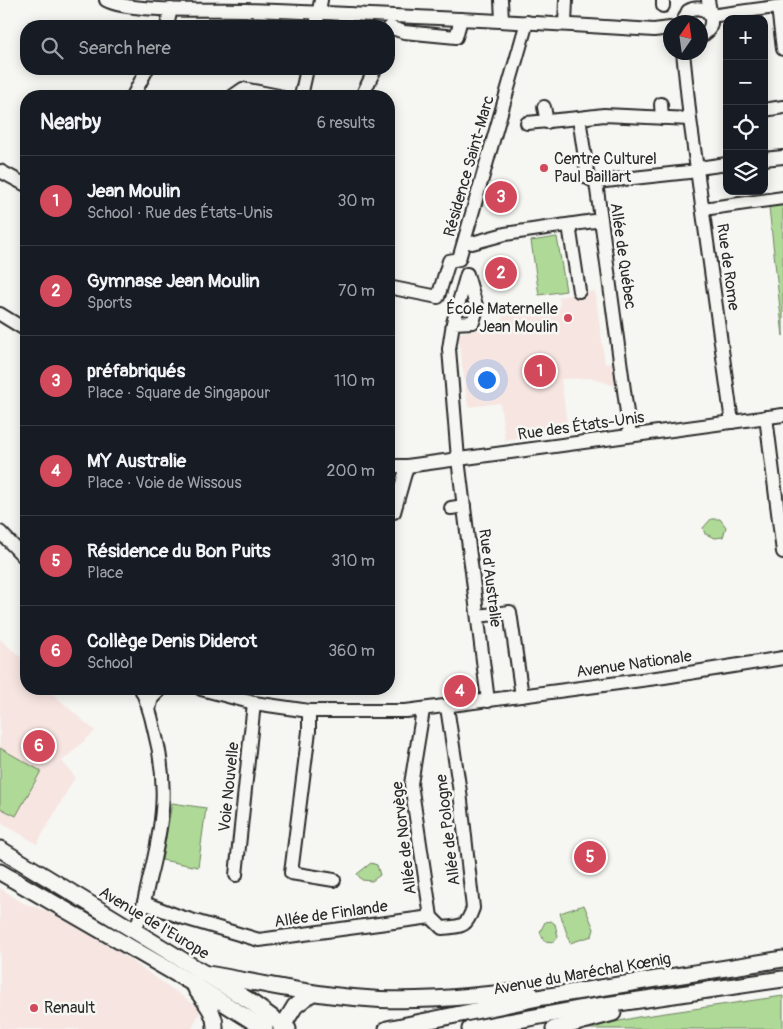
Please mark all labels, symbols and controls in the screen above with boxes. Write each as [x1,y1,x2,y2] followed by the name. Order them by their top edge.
[663,15,708,60] north arrow
[723,15,768,195] map controls
[723,15,768,60] button: +
[20,20,395,75] search box
[38,34,66,62] icon: search
[78,36,171,60] text: Search here
[723,60,768,105] button: −
[439,93,499,239] street label: Résidence Saint-Marc
[723,105,768,150] button: locate
[40,109,101,136] text: Nearby
[317,113,375,133] text: 6 results
[554,149,657,187] place label: Centre Culturel Paul Baillart
[723,150,768,195] button: layers
[538,162,550,174] marker: Centre Culturel Paul Baillart
[485,178,517,216] pin: 3
[87,179,181,203] text: Jean Moulin
[53,191,59,211] text: 1
[337,191,375,211] text: 30 m
[606,201,640,311] street label: Allée de Québec
[87,203,273,223] text: School · Rue des États-Unis
[712,222,744,312] street label: Rue de Rome
[485,254,517,292] pin: 2
[87,269,260,293] text: Gymnase Jean Moulin
[52,281,60,301] text: 2
[338,281,375,301] text: 70 m
[87,293,132,313] text: Sports
[446,299,558,337] place label: École Maternelle Jean Moulin
[562,312,574,324] marker: École Maternelle Jean Moulin
[524,352,556,390] pin: 1
[87,359,185,383] text: préfabriqués
[474,367,500,393] your location
[52,371,60,391] text: 3
[334,371,375,391] text: 110 m
[87,383,270,403] text: Place · Square de Singapour
[516,407,646,445] street label: Rue des États-Unis
[87,449,186,473] text: MY Australie
[51,461,61,481] text: 4
[327,461,375,481] text: 200 m
[87,473,242,493] text: Place · Voie de Wissous
[474,528,506,628] street label: Rue d'Australie
[87,539,271,563] text: Résidence du Bon Puits
[52,551,60,571] text: 5
[331,551,375,571] text: 310 m
[87,563,123,583] text: Place
[87,629,257,653] text: Collège Denis Diderot
[51,641,61,661] text: 6
[328,641,375,661] text: 360 m
[575,646,693,682] street label: Avenue Nationale
[87,653,133,673] text: School
[444,672,476,710] pin: 4
[23,727,55,765] pin: 6
[214,741,244,833] street label: Voie Nouvelle
[431,773,465,887] street label: Allée de Pologne
[387,780,421,896] street label: Allée de Norvège
[574,838,606,876] pin: 5
[95,882,213,964] street label: Avenue de l'Europe
[273,896,389,932] street label: Allée de Finlande
[492,949,672,999] street label: Avenue du Maréchal Kœnig
[44,998,96,1018] place label: Renault
[28,1002,40,1014] marker: Renault

